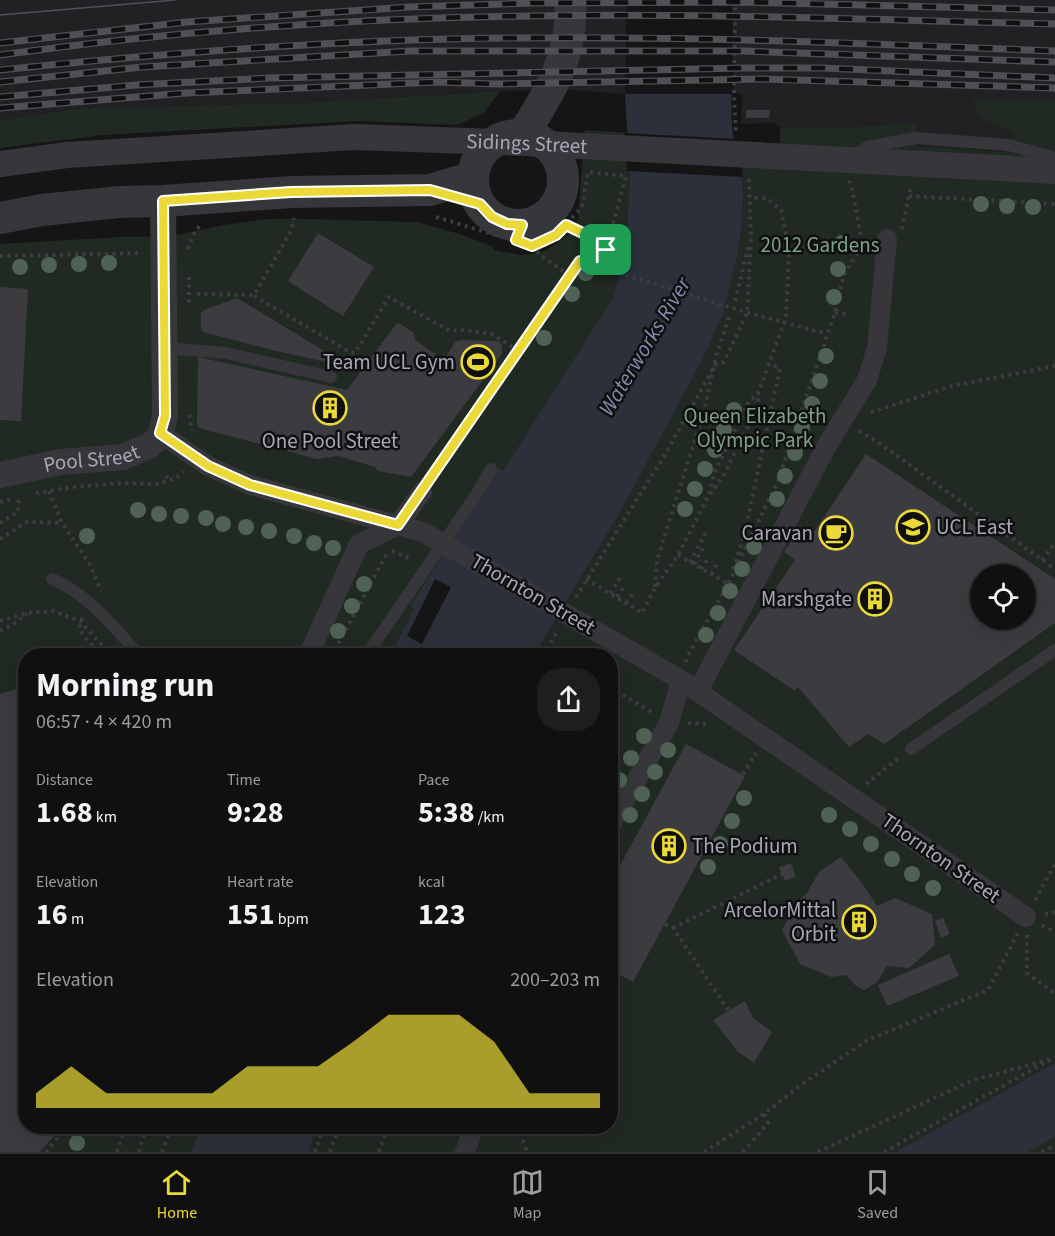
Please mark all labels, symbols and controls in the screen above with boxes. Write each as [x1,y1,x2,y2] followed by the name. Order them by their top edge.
[466,126,588,161] street label: Sidings Street
[580,224,631,275] pin
[761,230,880,260] park label: 2012 Gardens
[589,233,622,266] icon: arrive
[591,270,700,422] water label: Waterworks River
[460,344,496,380] sports icon: Team UCL Gym
[323,347,455,377] place label: Team UCL Gym
[312,390,348,426] building icon: One Pool Street
[684,401,826,455] park label: Queen Elizabeth Olympic Park
[262,426,398,456] place label: One Pool Street
[41,437,144,480] street label: Pool Street
[895,509,931,545] school or university icon: UCL East
[936,512,1013,542] place label: UCL East
[818,515,854,551] cafe icon: Caravan
[742,518,813,548] place label: Caravan
[465,546,601,642] street label: Thornton Street
[970,564,1036,630] map controls
[970,564,1036,630] button: locate
[857,581,893,617] building icon: Marshgate
[761,584,852,614] place label: Marshgate
[36,662,214,709] text: Morning run
[537,668,600,731] button: share
[36,708,172,736] text: 06:57 · 4 × 420 m
[36,769,93,791] text: Distance
[227,769,261,791] text: Time
[418,769,449,791] text: Pace
[36,791,93,834] text: 1.68
[227,791,284,834] text: 9:28
[418,791,475,834] text: 5:38
[93,806,117,828] text: km
[475,806,505,828] text: /km
[875,806,1007,910] street label: Thornton Street
[651,828,687,864] building icon: The Podium
[692,831,798,861] place label: The Podium
[36,871,98,893] text: Elevation
[227,871,294,893] text: Heart rate
[418,871,445,893] text: kcal
[36,893,68,936] text: 16
[227,893,275,936] text: 151
[418,893,466,936] text: 123
[724,895,836,949] place label: ArcelorMittal Orbit
[841,904,877,940] building icon: ArcelorMittal Orbit
[68,908,84,930] text: m
[275,908,309,930] text: bpm
[36,966,114,994] text: Elevation
[510,966,600,994] text: 200–203 m
[157,1166,197,1224] tab: Home
[511,1166,544,1224] tab: Map
[857,1166,898,1224] tab: Saved

